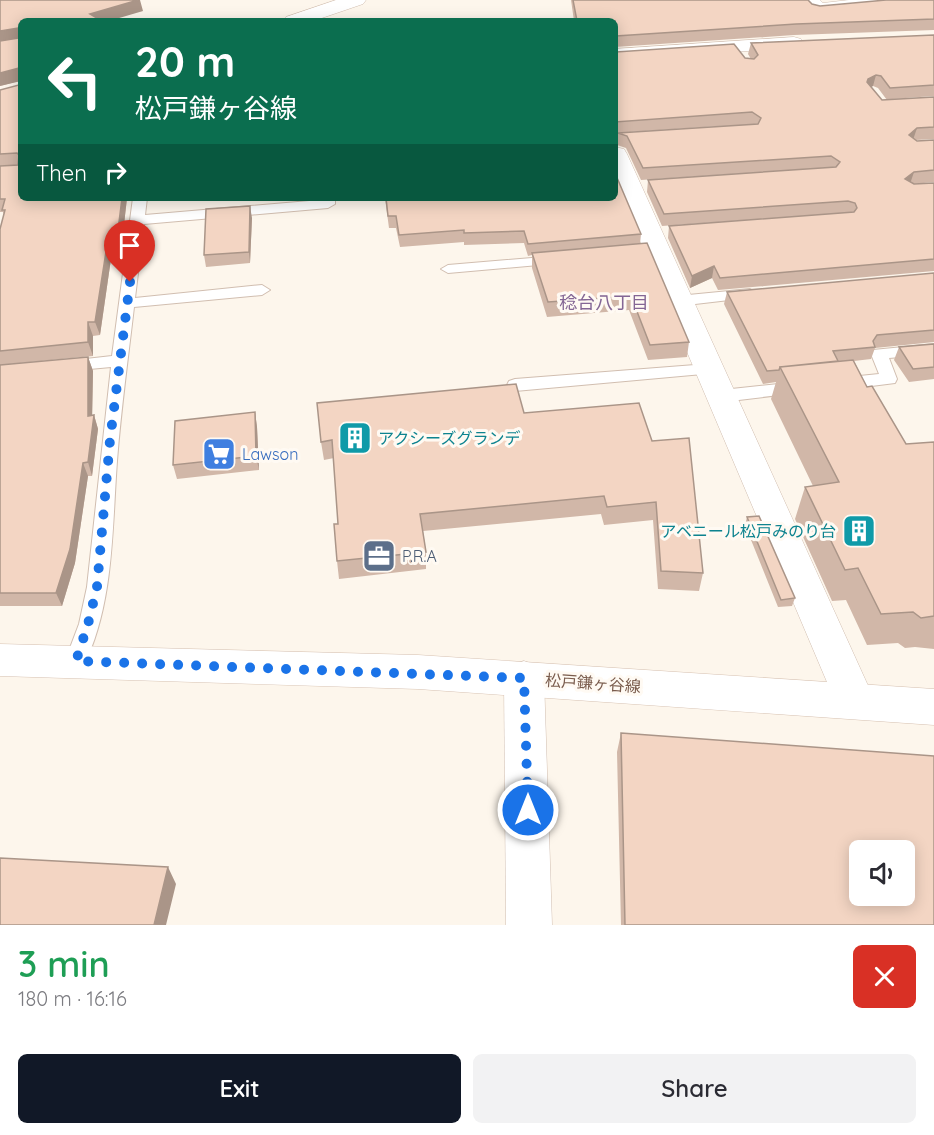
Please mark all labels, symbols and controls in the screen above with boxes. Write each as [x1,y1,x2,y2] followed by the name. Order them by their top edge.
[135,35,235,88] text: 20 m
[36,42,114,120] icon: left
[135,91,297,125] text: 松戸鎌ヶ谷線
[99,156,132,189] icon: right
[36,159,87,187] text: Then
[104,220,155,282] pin
[113,229,146,262] icon: arrive
[559,291,649,314] district label: 稔台八丁目
[337,420,373,456] building icon: アクシーズグランデ
[378,428,520,448] place label: アクシーズグランデ
[201,436,237,472] supermarket icon: Lawson
[242,444,298,464] place label: Lawson
[841,513,877,549] building icon: アベニール松戸みのり台
[660,521,836,541] place label: アベニール松戸みのり台
[361,538,397,574] office icon: P.R.A
[402,546,437,566] place label: P.R.A
[544,670,642,696] street label: 松戸鎌ヶ谷線
[496,778,560,842] position arrow
[849,840,915,906] map controls
[849,840,915,906] button: sound
[18,941,110,986] text: 3 min
[853,945,916,1008] button: close
[18,986,127,1011] text: 180 m · 16:16
[18,1054,461,1123] button: Exit
[473,1054,916,1123] button: Share

